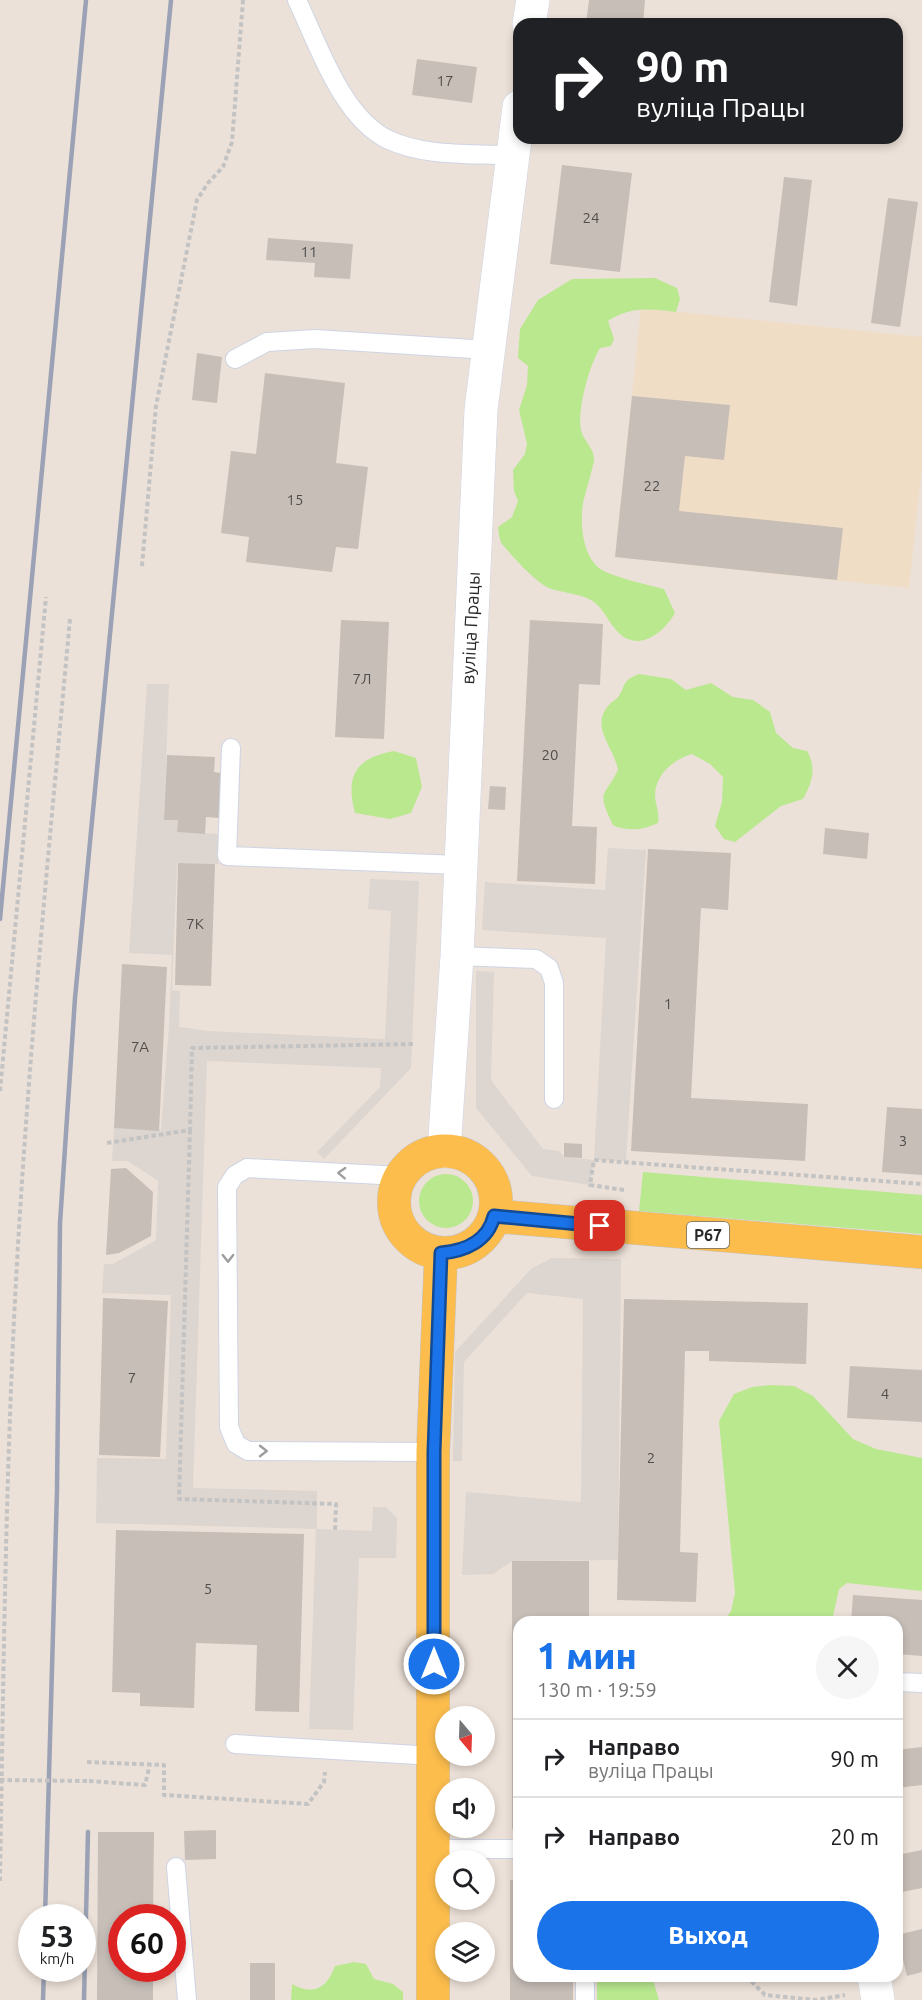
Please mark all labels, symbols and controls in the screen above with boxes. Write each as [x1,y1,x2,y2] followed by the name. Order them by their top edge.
[537,42,615,120] icon: right
[636,43,730,90] text: 90 m
[437,72,453,89] house number: 17
[636,92,806,122] text: вуліца Працы
[583,209,599,226] house number: 24
[301,243,317,260] house number: 11
[644,477,660,494] house number: 22
[287,491,303,508] house number: 15
[457,571,483,685] street label: вуліца Працы
[353,670,371,687] house number: 7Л
[542,746,558,763] house number: 20
[186,915,204,932] house number: 7К
[664,995,672,1012] house number: 1
[131,1038,149,1055] house number: 7А
[899,1132,907,1149] house number: 3
[338,1167,347,1180] one-way arrow
[574,1200,625,1251] pin
[583,1209,616,1242] icon: arrive
[687,1222,729,1248] road number: Р67
[222,1254,234,1263] one-way arrow
[128,1369,136,1386] house number: 7
[881,1385,889,1402] house number: 4
[258,1445,267,1457] one-way arrow
[647,1449,655,1466] house number: 2
[204,1580,212,1597] house number: 5
[402,1632,466,1696] position arrow
[537,1635,637,1676] text: 1 мин
[816,1636,879,1699] button: close
[537,1678,657,1701] text: 130 m · 19:59
[435,1706,495,1766] north arrow
[435,1706,495,1982] map controls
[588,1734,680,1759] text: Направо
[537,1742,570,1775] icon: right
[830,1746,879,1771] text: 90 m
[588,1759,714,1782] text: вуліца Працы
[435,1778,495,1838] button: sound
[537,1820,570,1853] icon: right
[588,1824,680,1849] text: Направо
[830,1824,879,1849] text: 20 m
[435,1850,495,1910] button: search
[537,1901,879,1970] button: Выход
[108,1904,186,1982] speed limit sign: 60
[40,1919,74,1953] text: 53
[435,1922,495,1982] button: layers
[40,1950,74,1967] text: km/h

